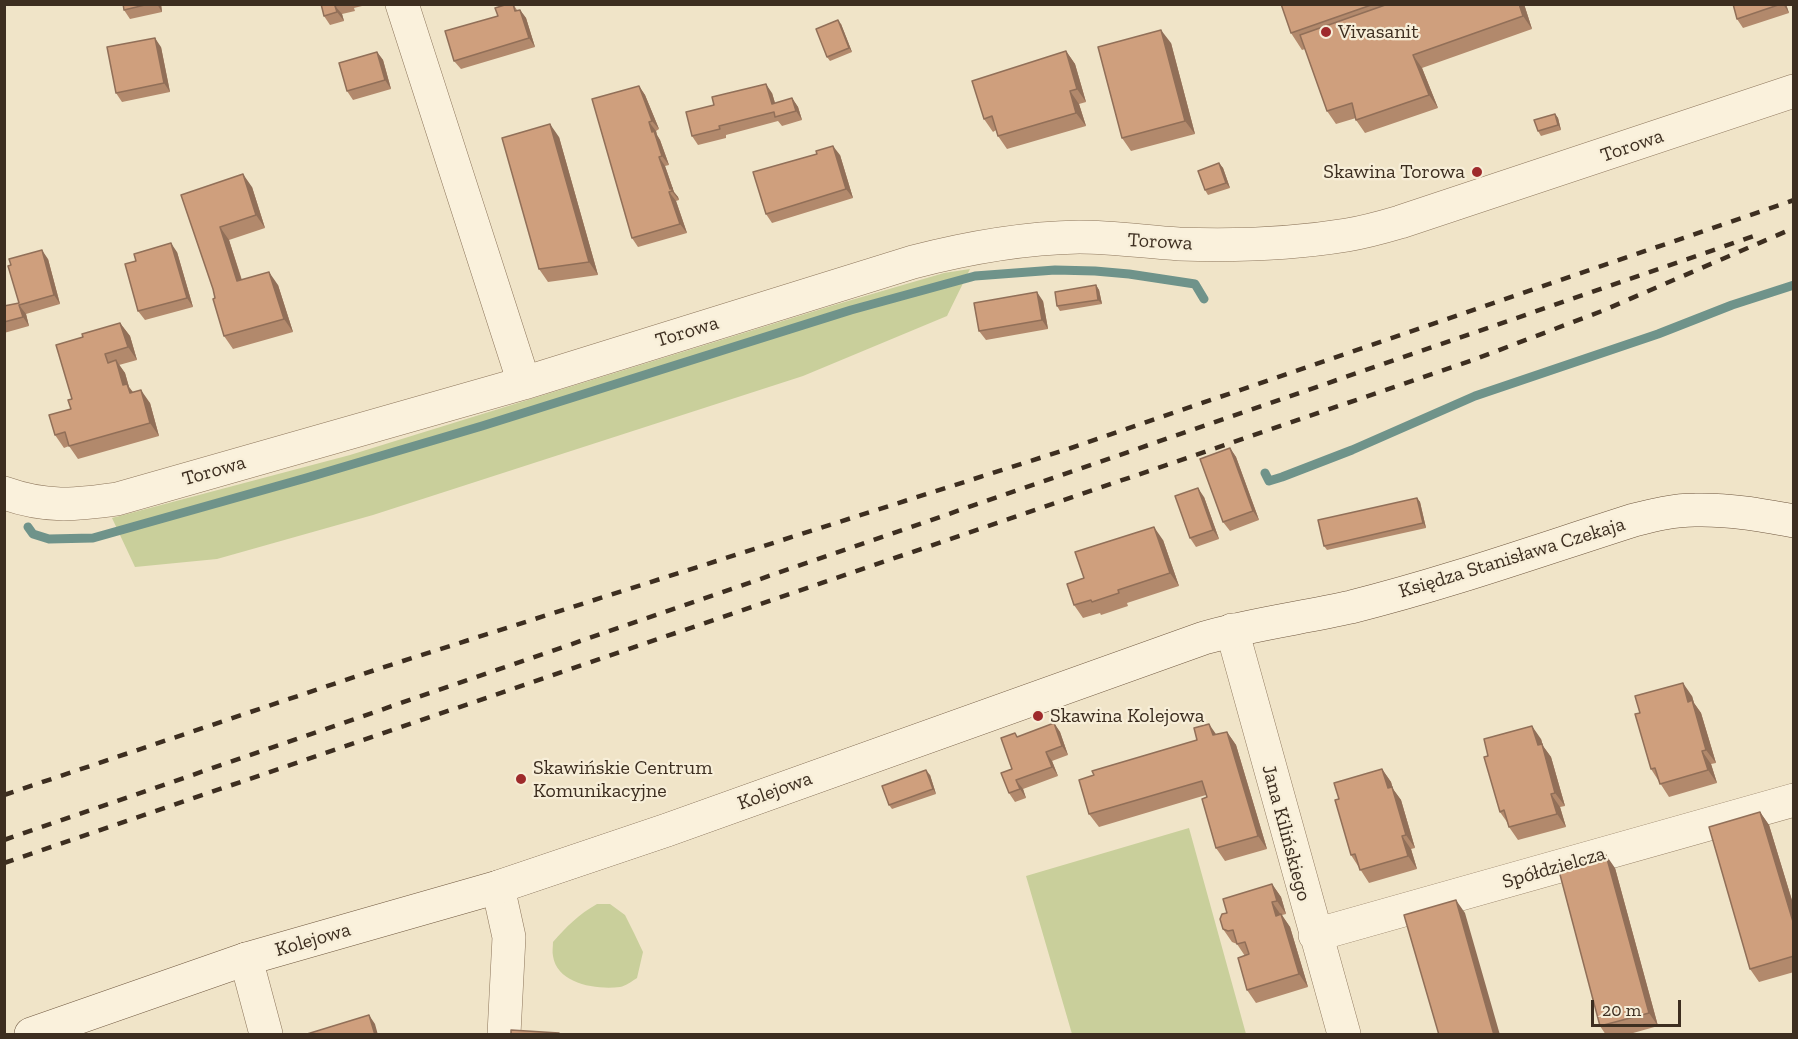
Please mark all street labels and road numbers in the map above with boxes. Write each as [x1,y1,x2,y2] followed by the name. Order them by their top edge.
[1597,124,1667,168] street label: Torowa
[1127,228,1193,256] street label: Torowa
[652,311,722,353] street label: Torowa
[180,451,248,491] street label: Torowa
[1396,512,1628,604] street label: Księdza Stanisława Czekaja
[1256,762,1316,904] street label: Jana Kilińskiego
[734,766,816,816] street label: Kolejowa
[1500,842,1608,894] street label: Spółdzielcza
[272,918,354,962] street label: Kolejowa

